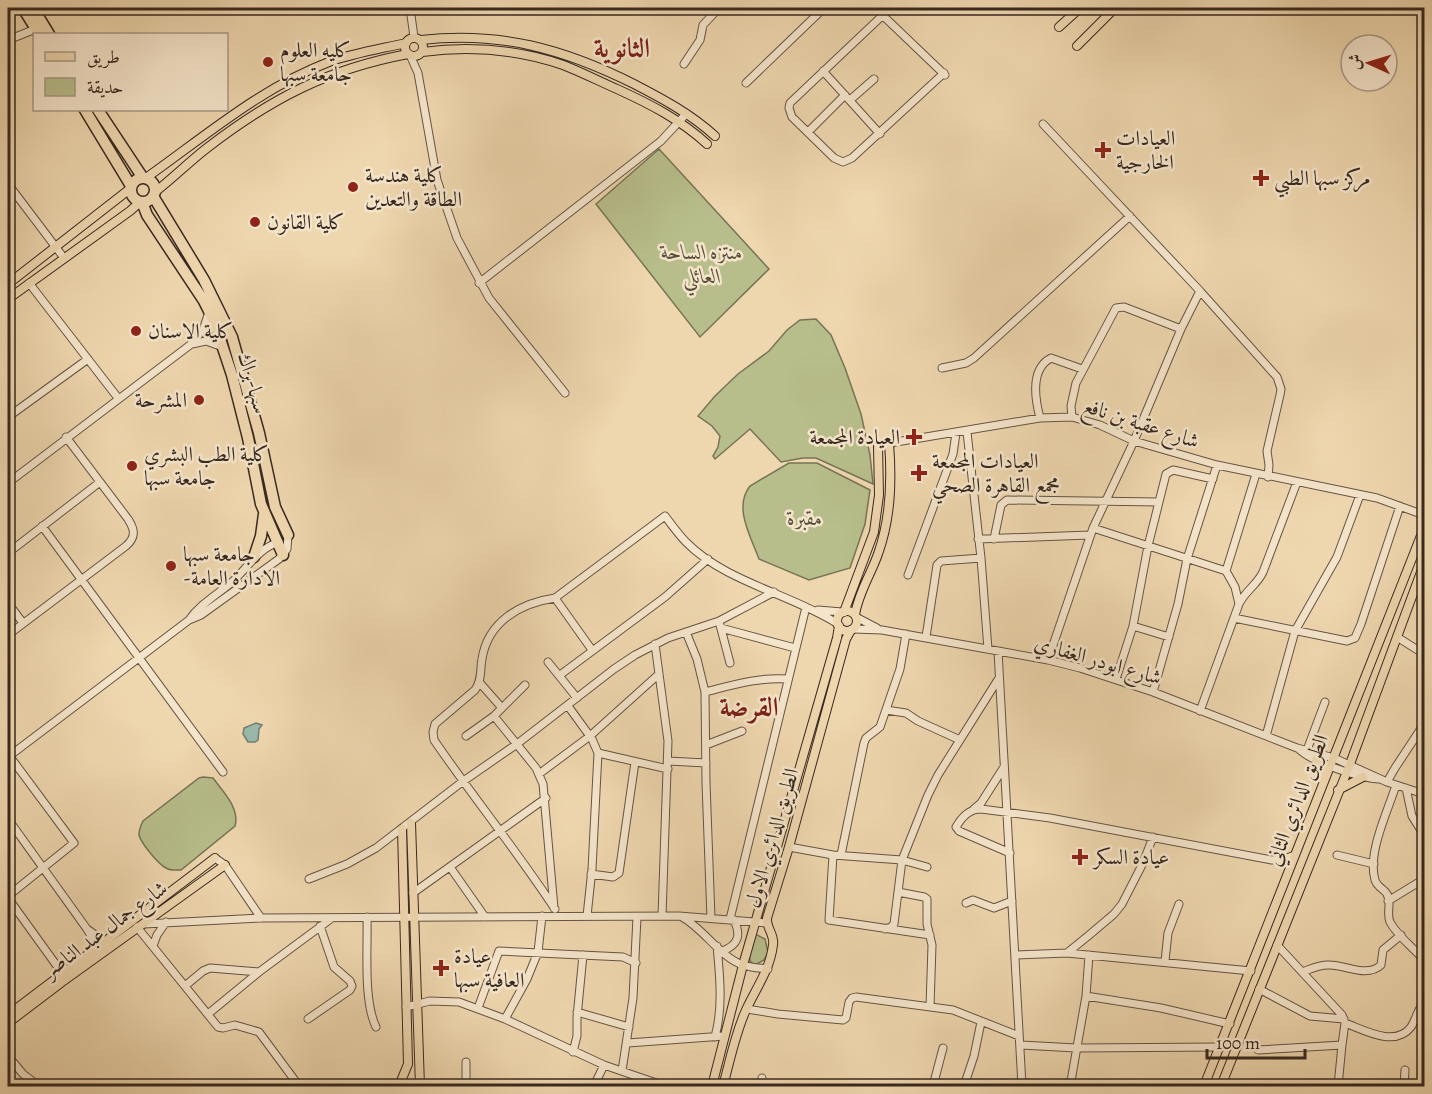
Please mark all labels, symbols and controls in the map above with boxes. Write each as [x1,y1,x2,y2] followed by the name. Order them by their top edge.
[594,30,650,66] district label: الثانوية
[33,33,228,111] legend
[1339,33,1399,93] north arrow
[280,36,352,88] place label: كليه العلوم جامعة سبها
[87,45,120,69] text: طريق
[1344,53,1367,71] text: ش
[261,55,275,69] marker: كليه العلوم جامعة سبها
[87,75,123,99] text: حديقة
[1116,124,1175,176] place label: العيادات الخارجية
[1094,141,1112,159] marker: العيادات الخارجية
[365,161,462,213] place label: كلية هندسة الطاقة والتعدين
[1274,164,1370,198] place label: مركز سبها الطبي
[1252,169,1270,187] marker: مركز سبها الطبي
[346,180,360,194] marker: كلية هندسة الطاقة والتعدين
[267,208,345,236] place label: كلية القانون
[248,215,262,229] marker: كلية القانون
[659,238,743,296] park label: منتزه الساحة العائلي
[148,317,234,345] place label: كلية الاسنان
[129,324,143,338] marker: كلية الاسنان
[231,349,275,417] street label: سبها-براك
[135,386,187,414] place label: المشرحة
[1078,391,1203,460] street label: شارع عقبة بن نافع
[192,393,206,407] marker: المشرحة
[810,423,900,451] place label: العيادة المجمعة
[905,428,923,446] marker: العيادة المجمعة
[144,440,269,492] place label: كلية الطب البشري جامعة سبها
[932,447,1060,505] place label: العيادات المجمعة مجمع القاهرة الصحي
[125,459,139,473] marker: كلية الطب البشري جامعة سبها
[910,464,928,482] marker: العيادات المجمعة مجمع القاهرة الصحي
[786,504,823,532] park label: مقبرة
[183,540,280,592] place label: جامعة سبها -الادارة العامة
[164,559,178,573] marker: جامعة سبها -الادارة العامة
[1030,628,1165,695] street label: شارع ابودر الغفاري
[719,689,779,725] district label: القرضة
[1259,730,1338,871] street label: الطريق الدائري الثاني
[739,765,807,912] street label: الطريق الدائري الاول
[1092,843,1169,871] place label: عيادة السكر
[1071,848,1089,866] marker: عيادة السكر
[35,874,175,988] street label: شارع جمال عبد الناصر
[454,942,525,994] place label: عيادة العافية سبها
[432,959,450,977] marker: عيادة العافية سبها
[1207,1022,1304,1060] scale bar
[1216,1031,1260,1055] text: 100 m

